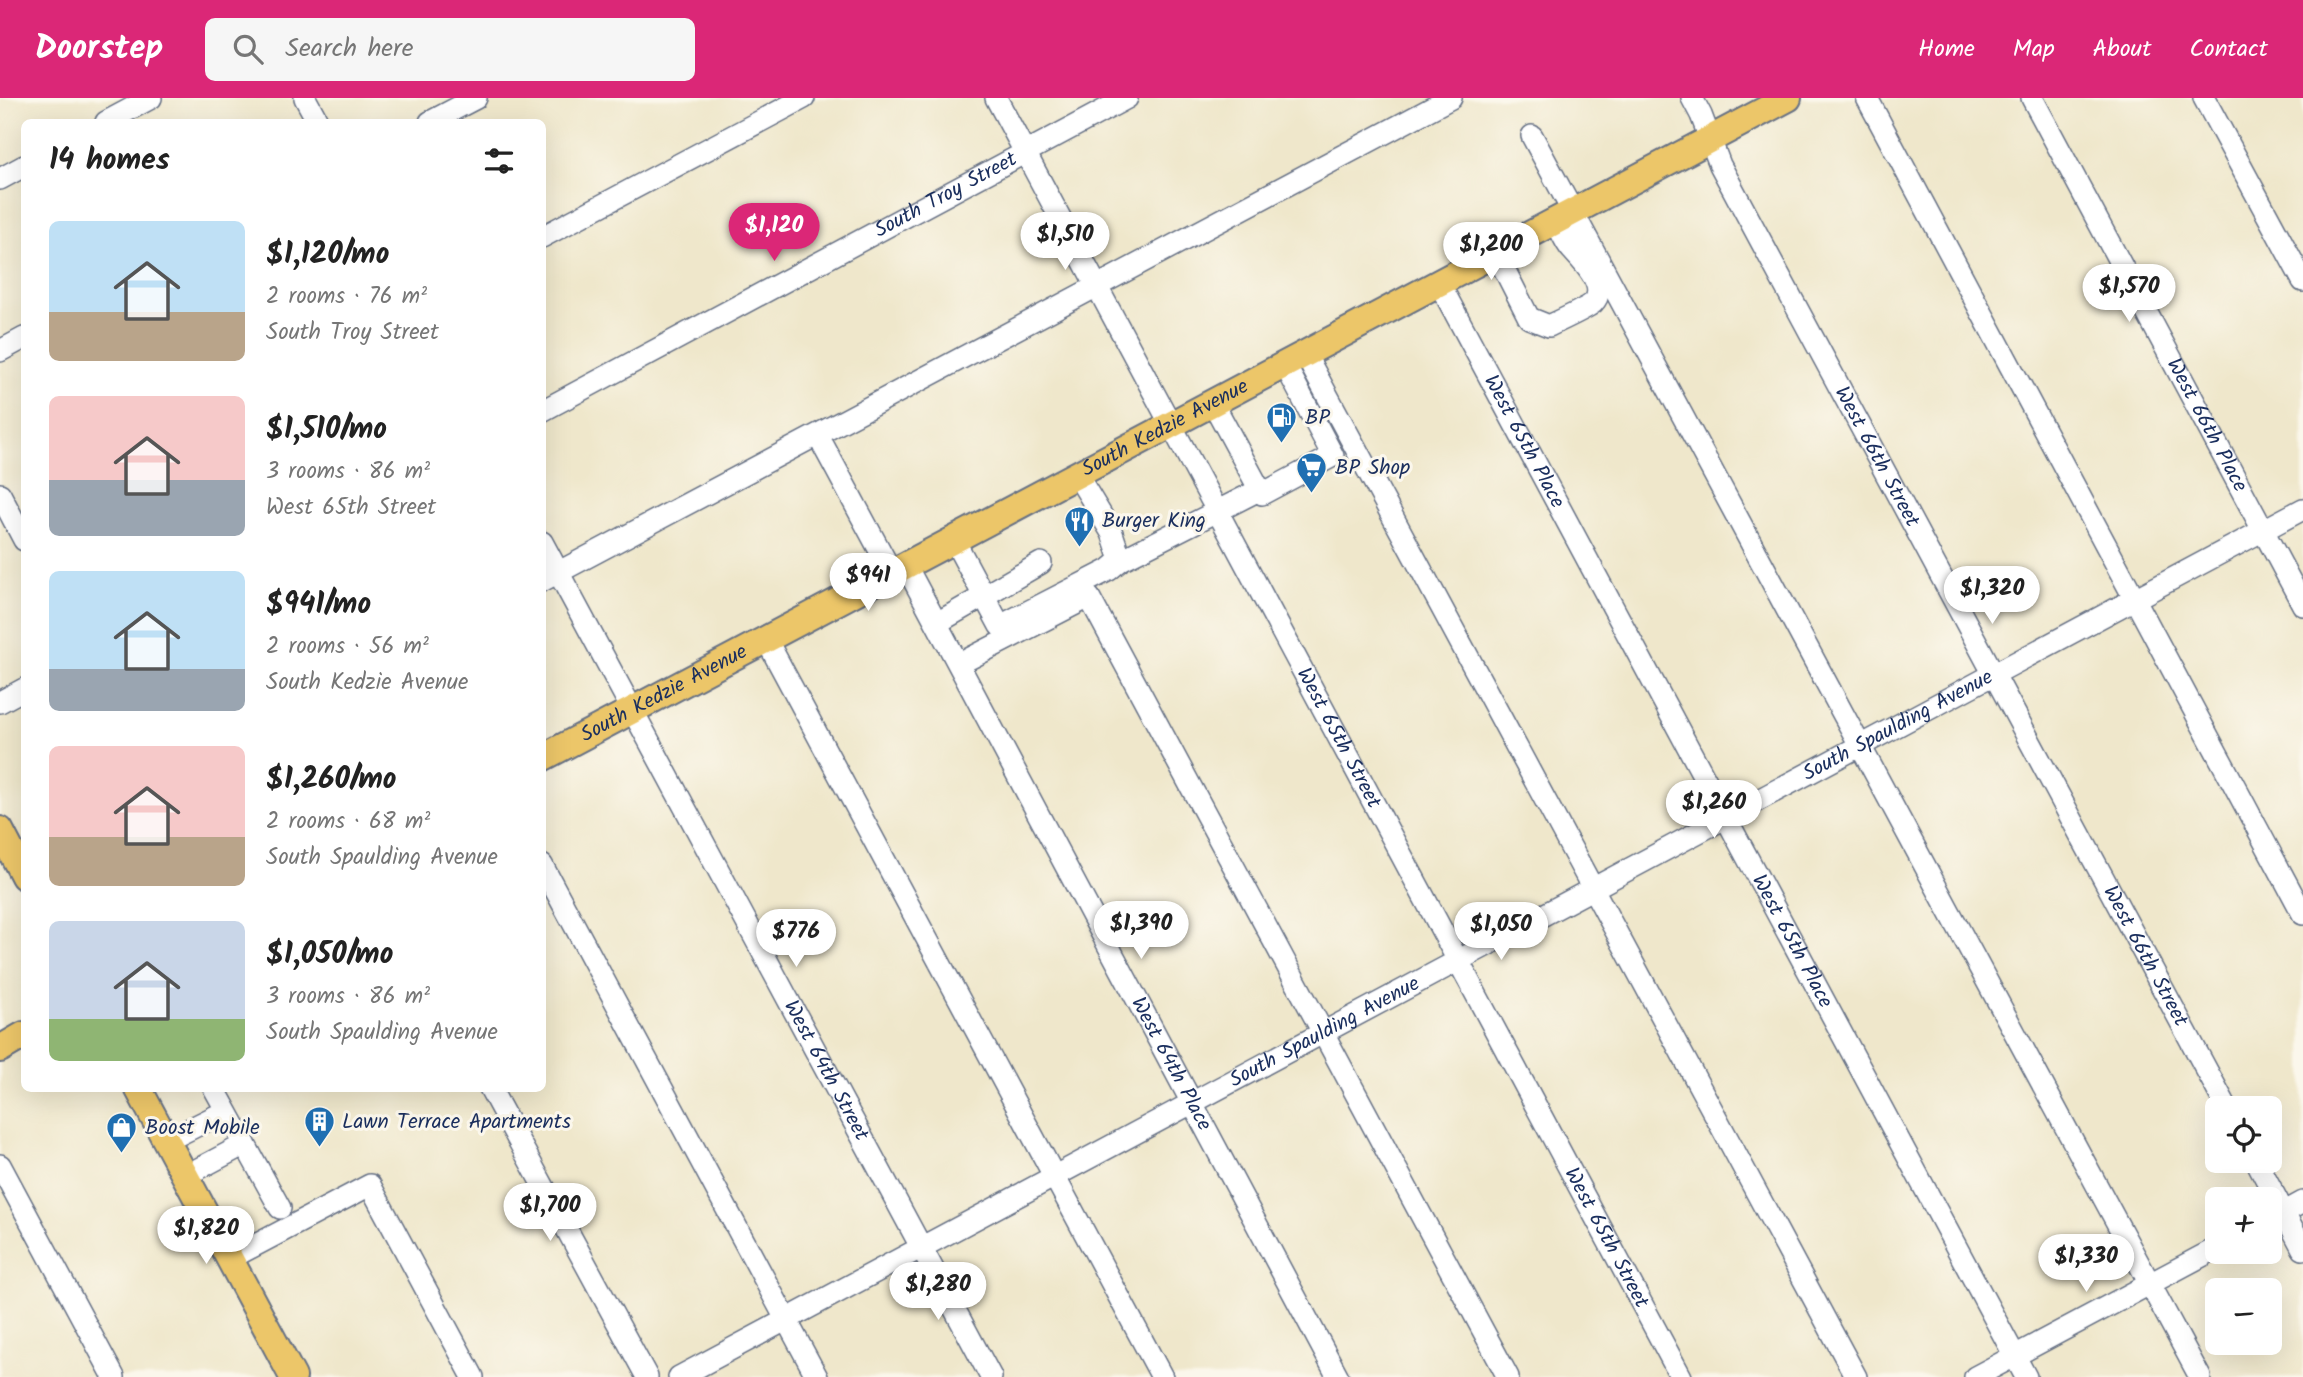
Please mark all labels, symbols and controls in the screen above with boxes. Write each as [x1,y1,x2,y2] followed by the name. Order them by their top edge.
[205,18,695,81] search box
[35,23,163,76] text: Doorstep
[285,28,413,70] text: Search here
[229,30,267,68] icon: search
[1918,30,1975,69] text: Home
[2013,30,2055,69] text: Map
[2093,30,2151,69] text: About
[2189,30,2268,69] text: Contact
[49,137,170,185] text: 14 homes
[480,142,518,180] icon: filters
[868,143,1024,247] street label: South Troy Street
[717,204,831,263] pin: $1,120
[745,208,803,244] text: $1,120
[1008,212,1122,272] pin: $1,510
[1037,217,1093,253] text: $1,510
[1434,222,1548,282] pin: $1,200
[1459,227,1523,263] text: $1,200
[266,231,389,279] text: $1,120/mo
[105,249,189,333] icon: home
[2072,264,2186,324] pin: $1,570
[2099,269,2159,305] text: $1,570
[266,279,427,315] text: 2 rooms · 76 m²
[266,315,439,351] text: South Troy Street
[2157,352,2257,499] street label: West 66th Place
[1475,369,1574,515] street label: West 65th Place
[1076,370,1255,486] street label: South Kedzie Avenue
[1825,380,1929,534] street label: West 66th Street
[1265,401,1299,445] fuel station icon: BP
[1305,402,1330,435] place label: BP
[266,406,387,454] text: $1,510/mo
[105,424,189,508] icon: home
[1295,451,1329,495] supermarket icon: BP Shop
[1335,452,1410,485] place label: BP Shop
[266,454,430,490] text: 3 rooms · 86 m²
[266,490,436,526] text: West 65th Street
[1062,504,1096,548] restaurant icon: Burger King
[1102,505,1206,538] place label: Burger King
[827,554,909,613] pin: $941
[846,558,890,594] text: $941
[1935,566,2049,626] pin: $1,320
[1960,571,2024,607] text: $1,320
[266,581,371,629] text: $941/mo
[105,599,189,683] icon: home
[266,629,429,665] text: 2 rooms · 56 m²
[574,635,754,751] street label: South Kedzie Avenue
[1797,661,2000,790] street label: South Spaulding Avenue
[1288,662,1390,815] street label: West 65th Street
[266,665,468,701] text: South Kedzie Avenue
[266,756,397,804] text: $1,260/mo
[105,774,189,858] icon: home
[1657,780,1771,840] pin: $1,260
[1682,785,1746,821] text: $1,260
[266,804,430,840] text: 2 rooms · 68 m²
[266,840,498,876] text: South Spaulding Avenue
[1743,868,1842,1014] street label: West 65th Place
[2094,880,2197,1033] street label: West 66th Street
[1084,902,1198,961] pin: $1,390
[1444,902,1558,962] pin: $1,050
[1110,906,1172,942] text: $1,390
[1470,907,1532,943] text: $1,050
[755,910,837,969] pin: $776
[772,914,820,950] text: $776
[266,931,393,979] text: $1,050/mo
[105,949,189,1033] icon: home
[1223,967,1426,1096] street label: South Spaulding Avenue
[266,979,430,1015] text: 3 rooms · 86 m²
[1122,991,1221,1137] street label: West 64th Place
[775,994,878,1148] street label: West 64th Street
[266,1015,498,1051] text: South Spaulding Avenue
[2205,1096,2282,1355] map controls
[2205,1096,2282,1173] button: locate
[302,1105,336,1149] building icon: Lawn Terrace Apartments
[342,1106,571,1139] place label: Lawn Terrace Apartments
[105,1111,139,1155] shop icon: Boost Mobile
[145,1112,260,1145] place label: Boost Mobile
[1555,1161,1658,1315] street label: West 65th Street
[493,1184,607,1243] pin: $1,700
[2205,1187,2282,1264] button: +
[519,1188,581,1224] text: $1,700
[149,1206,263,1266] pin: $1,820
[173,1211,239,1247] text: $1,820
[2029,1234,2143,1294] pin: $1,330
[2054,1239,2118,1275] text: $1,330
[881,1262,995,1322] pin: $1,280
[905,1267,971,1303] text: $1,280
[2205,1278,2282,1355] button: −

